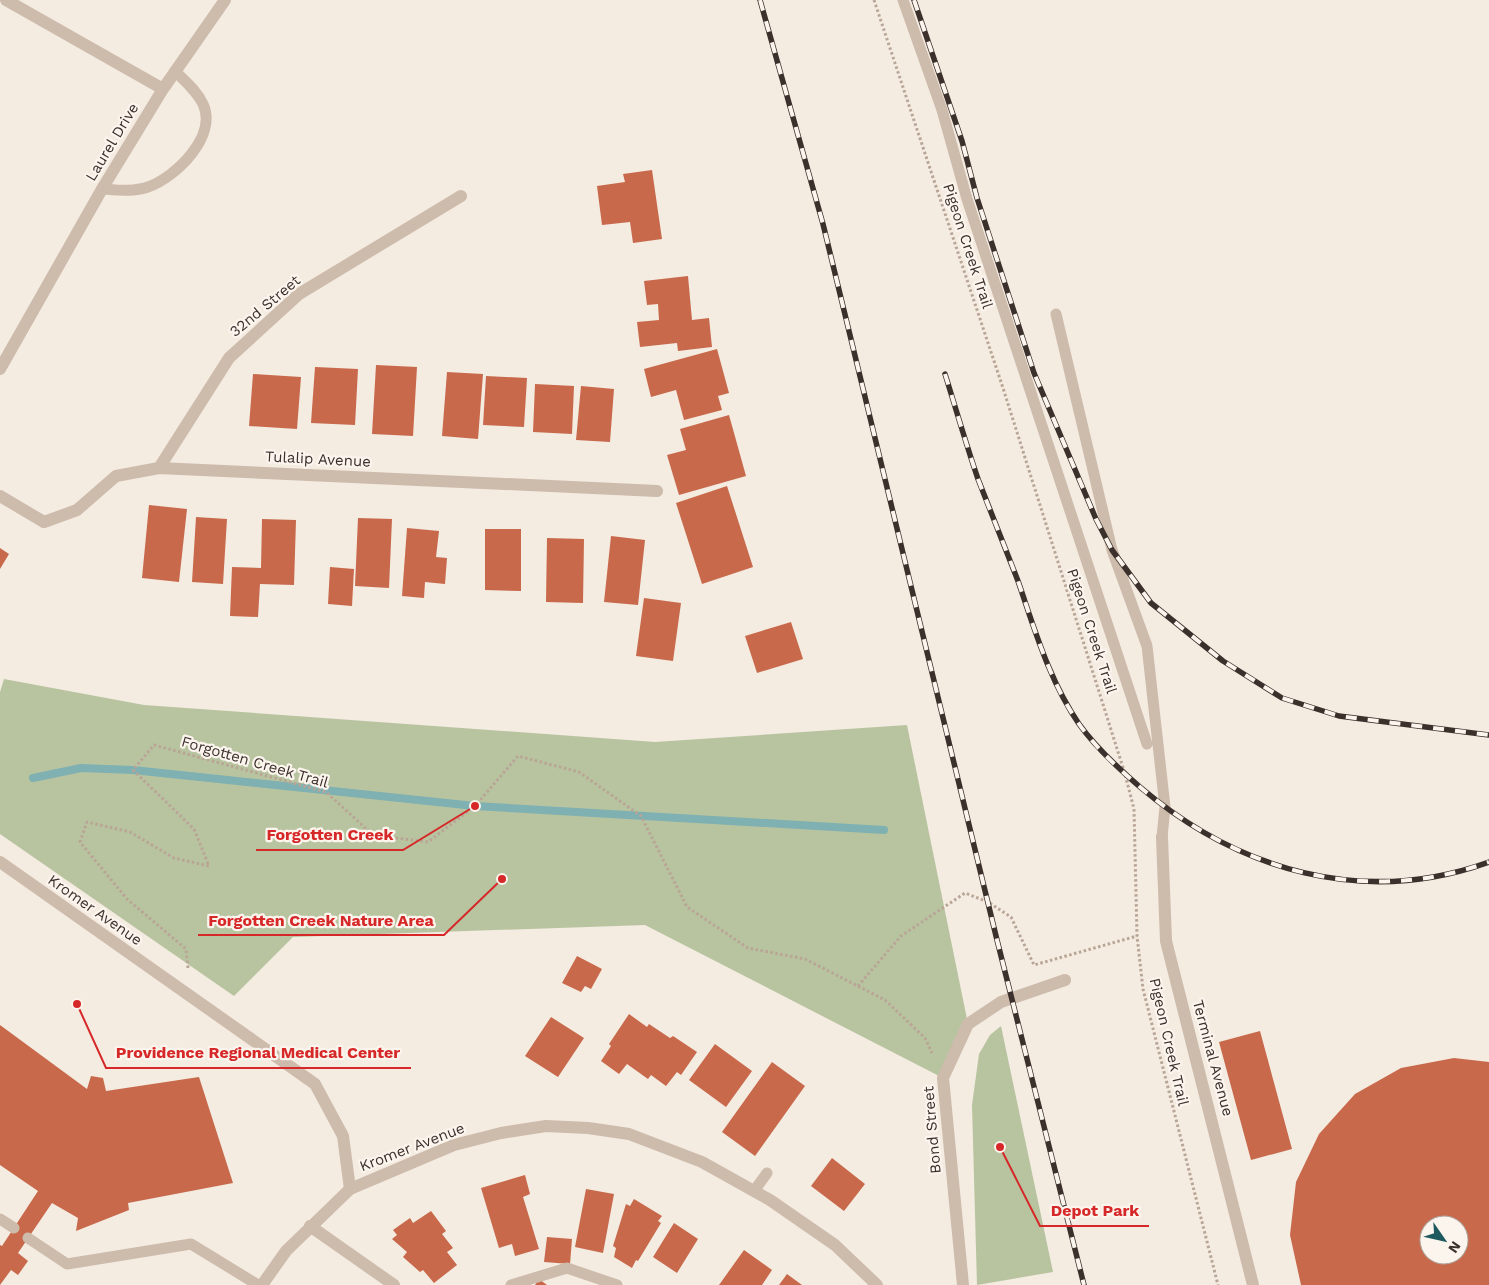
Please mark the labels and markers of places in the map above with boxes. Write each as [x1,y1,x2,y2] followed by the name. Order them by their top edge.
[256,819,403,850] callout: Forgotten Creek
[198,904,444,935] callout: Forgotten Creek Nature Area
[106,1037,411,1068] callout: Providence Regional Medical Center
[1040,1195,1149,1226] callout: Depot Park

